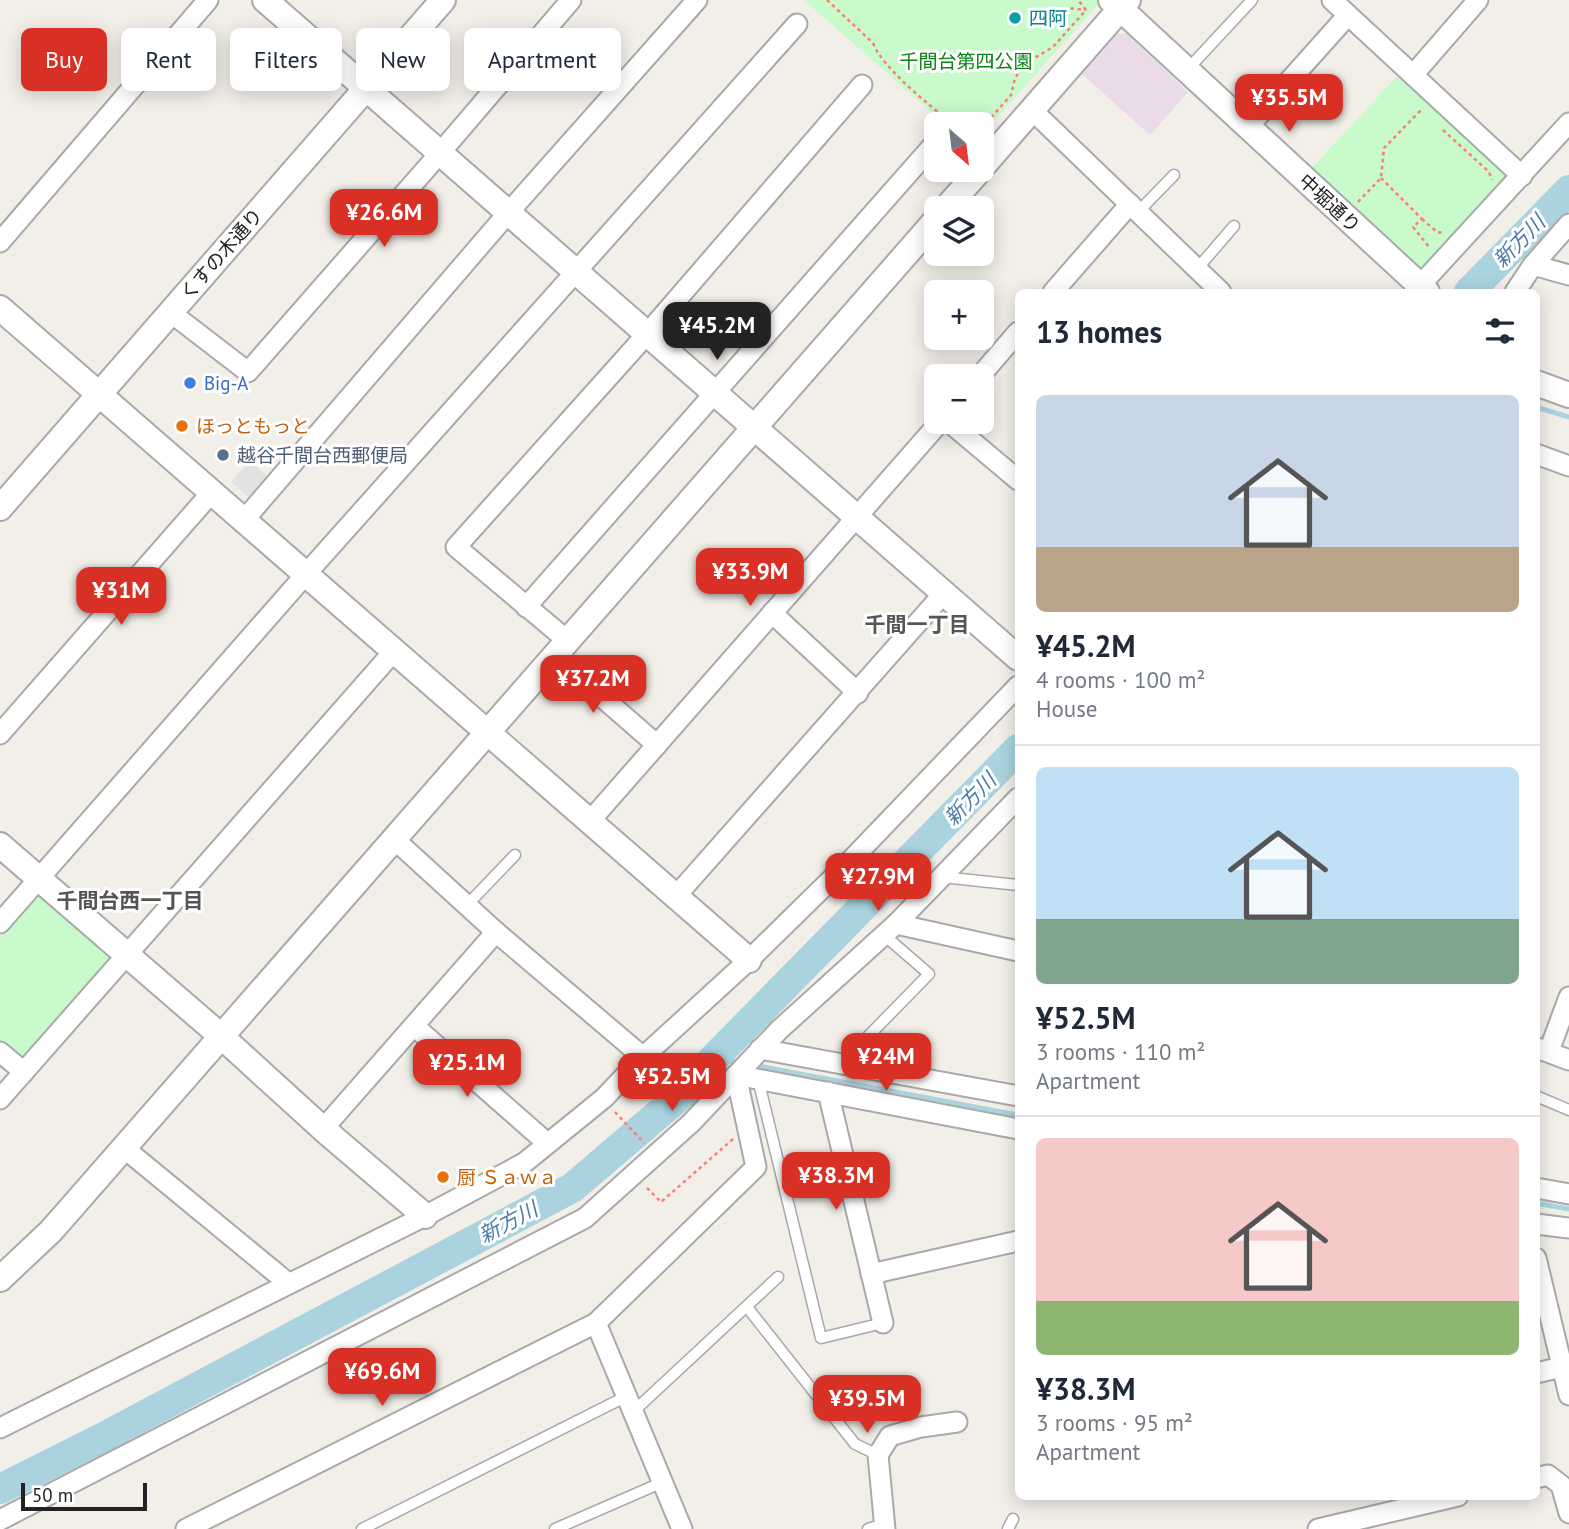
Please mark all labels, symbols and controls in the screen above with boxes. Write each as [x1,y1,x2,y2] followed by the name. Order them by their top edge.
[1029,6,1067,30] place label: 四阿
[1007,10,1023,26] marker: 四阿
[21,28,107,91] chip: Buy
[121,28,216,91] chip: Rent
[230,28,342,91] chip: Filters
[356,28,450,91] chip: New
[464,28,621,91] chip: Apartment
[899,49,1033,73] park label: 千間台第四公園
[1232,74,1346,134] pin: ¥35.5M
[1251,82,1327,111] text: ¥35.5M
[924,112,994,182] north arrow
[924,112,994,434] map controls
[1294,168,1366,238] street label: 中堀通り
[327,190,441,249] pin: ¥26.6M
[924,196,994,266] button: layers
[346,197,422,226] text: ¥26.6M
[175,203,267,305] street label: くすの木通り
[1487,208,1552,273] water label: 新方川
[924,280,994,350] button: +
[660,302,774,362] pin: ¥45.2M
[679,310,755,339] text: ¥45.2M
[1036,312,1162,351] text: 13 homes
[1481,312,1519,350] icon: filters
[924,364,994,434] button: −
[204,371,248,395] place label: Big-A
[182,375,198,391] marker: Big-A
[196,414,310,438] place label: ほっともっと
[174,418,190,434] marker: ほっともっと
[1215,440,1341,566] icon: home
[237,443,408,467] place label: 越谷千間台西郵便局
[215,447,231,463] marker: 越谷千間台西郵便局
[693,548,807,608] pin: ¥33.9M
[712,556,788,585] text: ¥33.9M
[80,568,162,627] pin: ¥31M
[92,575,150,604] text: ¥31M
[865,611,970,638] district label: 千間一丁目
[1036,626,1135,665] text: ¥45.2M
[536,656,650,715] pin: ¥37.2M
[556,663,630,692] text: ¥37.2M
[1036,665,1205,694] text: 4 rooms · 100 m²
[1036,694,1098,723] text: House
[938,766,1003,831] water label: 新方川
[1215,812,1341,938] icon: home
[821,853,935,913] pin: ¥27.9M
[841,861,915,890] text: ¥27.9M
[57,887,204,914] district label: 千間台西一丁目
[1036,998,1135,1037] text: ¥52.5M
[845,1034,927,1093] pin: ¥24M
[1036,1037,1205,1066] text: 3 rooms · 110 m²
[410,1040,524,1099] pin: ¥25.1M
[857,1041,915,1070] text: ¥24M
[429,1047,505,1076] text: ¥25.1M
[615,1054,729,1113] pin: ¥52.5M
[634,1061,710,1090] text: ¥52.5M
[1036,1066,1140,1095] text: Apartment
[779,1152,893,1212] pin: ¥38.3M
[798,1160,874,1189] text: ¥38.3M
[457,1165,557,1189] place label: 厨 Ｓａｗａ
[435,1169,451,1185] marker: 厨 Ｓａｗａ
[1215,1183,1341,1309] icon: home
[474,1194,544,1249] water label: 新方川
[325,1348,439,1408] pin: ¥69.6M
[344,1356,420,1385] text: ¥69.6M
[1036,1369,1135,1408] text: ¥38.3M
[810,1376,924,1435] pin: ¥39.5M
[829,1383,905,1412] text: ¥39.5M
[1036,1408,1193,1437] text: 3 rooms · 95 m²
[1036,1437,1140,1466] text: Apartment
[21,1480,147,1512] scale bar
[32,1483,73,1507] text: 50 m

